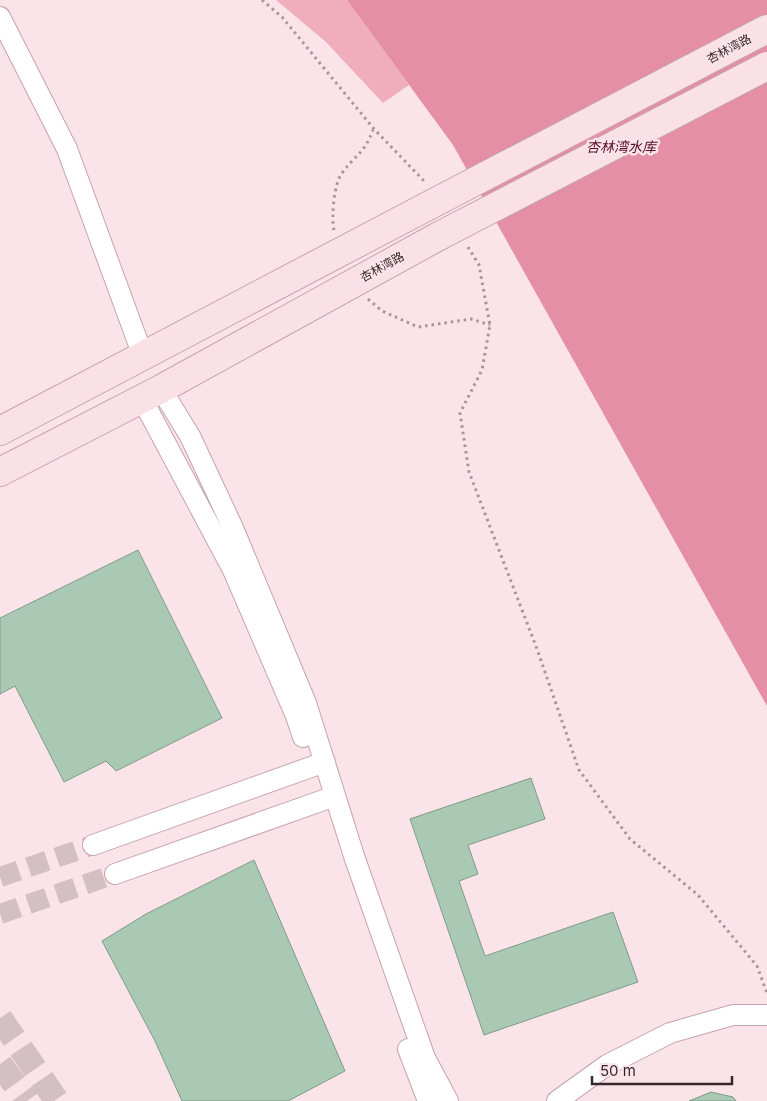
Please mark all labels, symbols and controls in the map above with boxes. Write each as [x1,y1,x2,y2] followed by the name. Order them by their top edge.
[704,31,753,66] street label: 杏林湾路
[586,138,658,155] water label: 杏林湾水库
[357,248,406,285] street label: 杏林湾路
[592,1054,732,1086] scale bar
[600,1061,636,1080] text: 50 m

